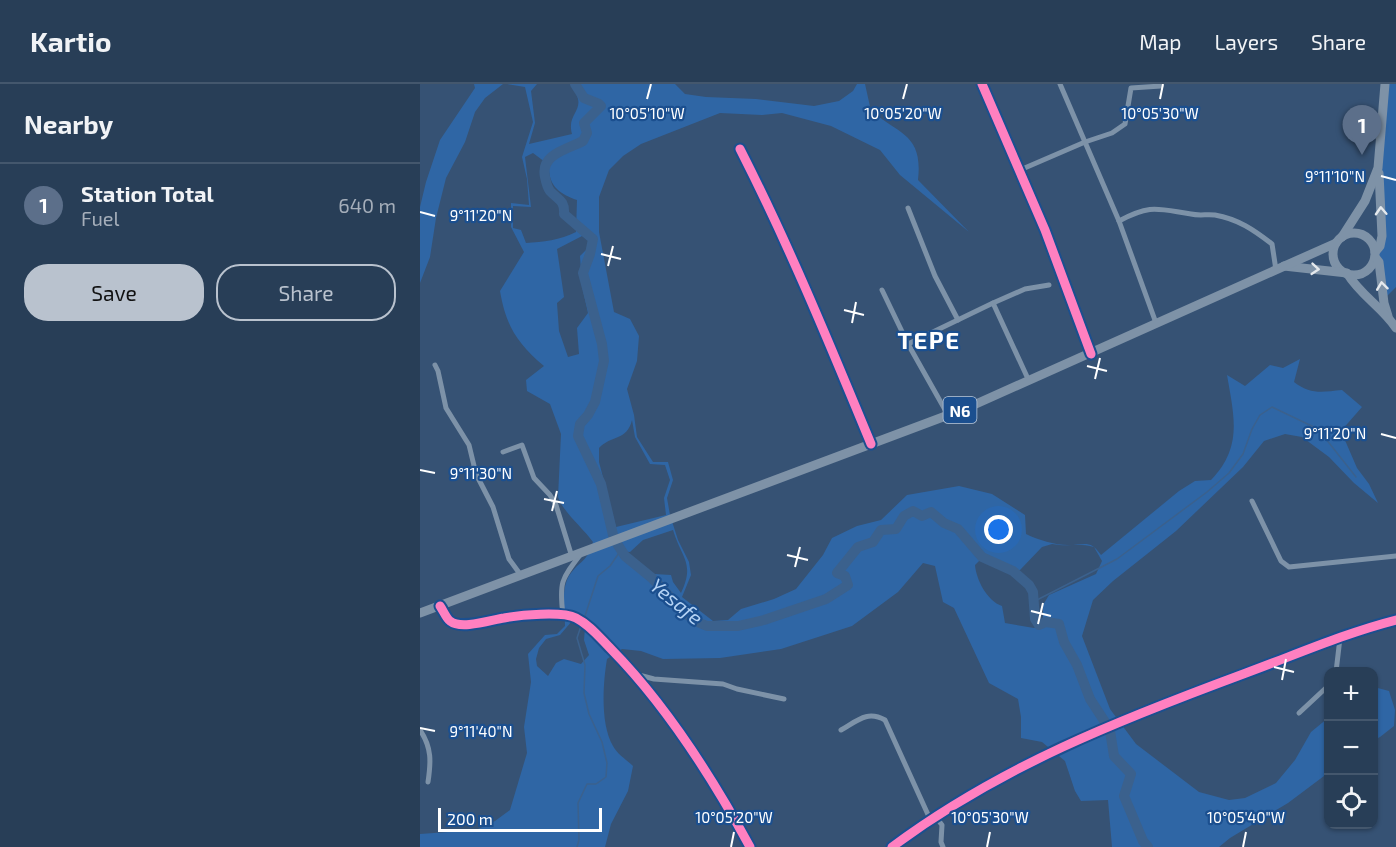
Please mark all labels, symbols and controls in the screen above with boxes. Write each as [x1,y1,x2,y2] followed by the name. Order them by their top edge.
[30,24,111,58] text: Kartio
[1139,29,1181,54] text: Map
[1214,29,1278,54] text: Layers
[1311,29,1366,54] text: Share
[609,104,685,122] text: 10°05'10"W
[864,104,942,122] text: 10°05'20"W
[1121,104,1199,122] text: 10°05'30"W
[1342,106,1382,155] pin: 1
[24,108,113,139] text: Nearby
[1305,167,1365,185] text: 9°11'10"N
[81,180,214,206] text: Station Total
[39,193,48,217] text: 1
[338,193,396,217] text: 640 m
[81,206,120,230] text: Fuel
[450,206,512,224] text: 9°11'20"N
[1375,207,1388,216] one-way arrow
[1311,262,1320,275] one-way arrow
[24,264,204,321] button: Save
[216,264,396,321] button: Share
[1376,282,1389,291] one-way arrow
[897,325,961,354] district label: TEPE
[944,397,976,423] road number: N6
[1304,424,1366,442] text: 9°11'20"N
[450,464,512,482] text: 9°11'30"N
[984,515,1013,544] your location
[646,573,708,630] water label: Yesafe
[1324,667,1378,829] map controls
[1324,667,1378,721] button: +
[1324,721,1378,775] button: −
[450,722,512,740] text: 9°11'40"N
[1324,775,1378,829] button: locate
[438,805,602,832] scale bar
[695,808,773,826] text: 10°05'20"W
[951,808,1029,826] text: 10°05'30"W
[1207,808,1285,826] text: 10°05'40"W
[447,809,493,828] text: 200 m

